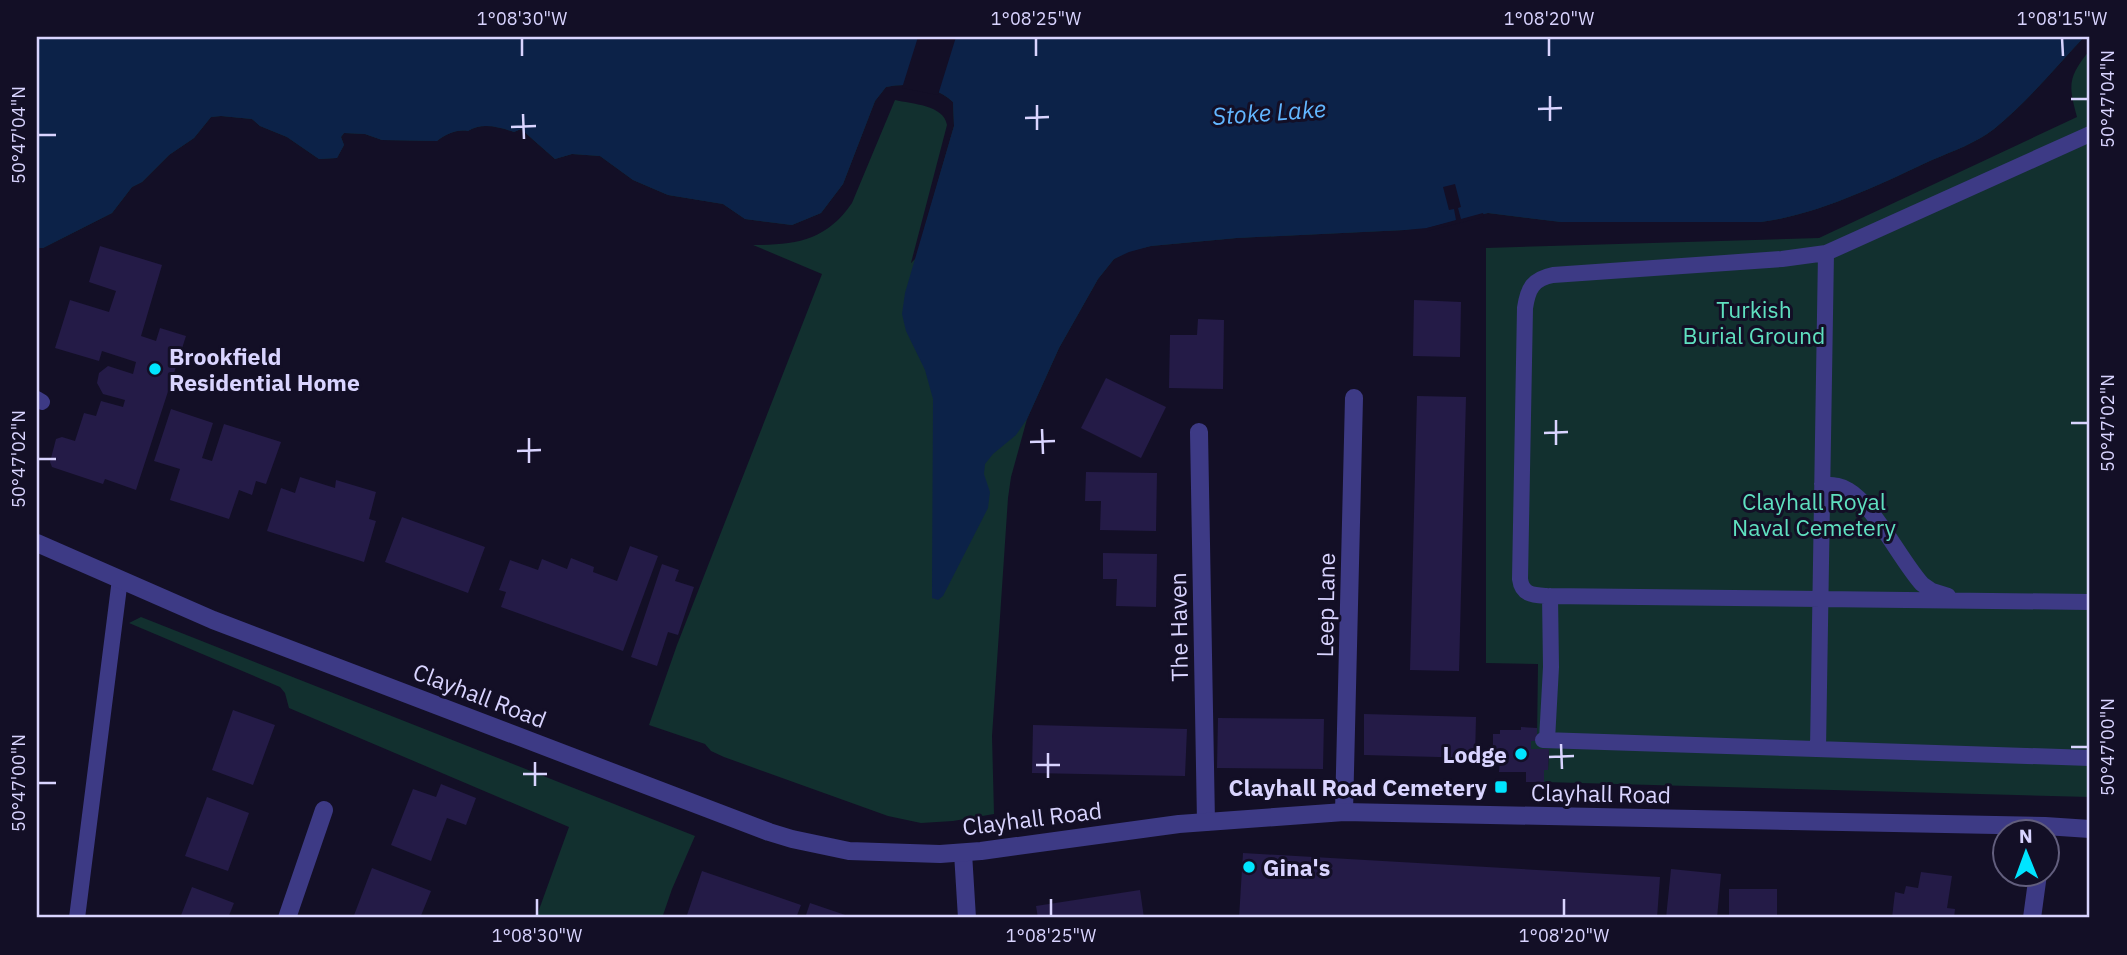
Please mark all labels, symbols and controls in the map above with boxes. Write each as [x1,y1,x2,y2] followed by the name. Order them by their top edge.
[477,7,567,30] text: 1°08'30"W
[991,7,1081,30] text: 1°08'25"W
[1504,7,1594,30] text: 1°08'20"W
[2017,7,2107,30] text: 1°08'15"W
[2096,50,2119,148] text: 50°47'04"N
[7,86,30,184] text: 50°47'04"N
[1211,92,1327,132] water label: Stoke Lake
[1683,294,1825,350] park label: Turkish Burial Ground
[169,341,360,397] place label: Brookfield Residential Home
[147,361,163,377] marker: Brookfield Residential Home
[2096,374,2119,472] text: 50°47'02"N
[7,410,30,508] text: 50°47'02"N
[1732,486,1896,542] park label: Clayhall Royal Naval Cemetery
[1309,552,1341,658] street label: Leep Lane
[1162,572,1194,682] street label: The Haven
[409,656,551,734] street label: Clayhall Road
[2096,698,2119,796] text: 50°47'00"N
[7,734,30,832] text: 50°47'00"N
[1443,739,1507,769] place label: Lodge
[1513,746,1529,762] marker: Lodge
[1229,772,1488,802] place label: Clayhall Road Cemetery
[1531,777,1671,809] street label: Clayhall Road
[1493,779,1509,795] marker: Clayhall Road Cemetery
[961,795,1103,841] street label: Clayhall Road
[1990,818,2060,888] north arrow
[2019,824,2033,848] text: N
[1263,852,1330,882] place label: Gina's
[1241,859,1257,875] marker: Gina's
[492,924,582,947] text: 1°08'30"W
[1006,924,1096,947] text: 1°08'25"W
[1519,924,1609,947] text: 1°08'20"W

